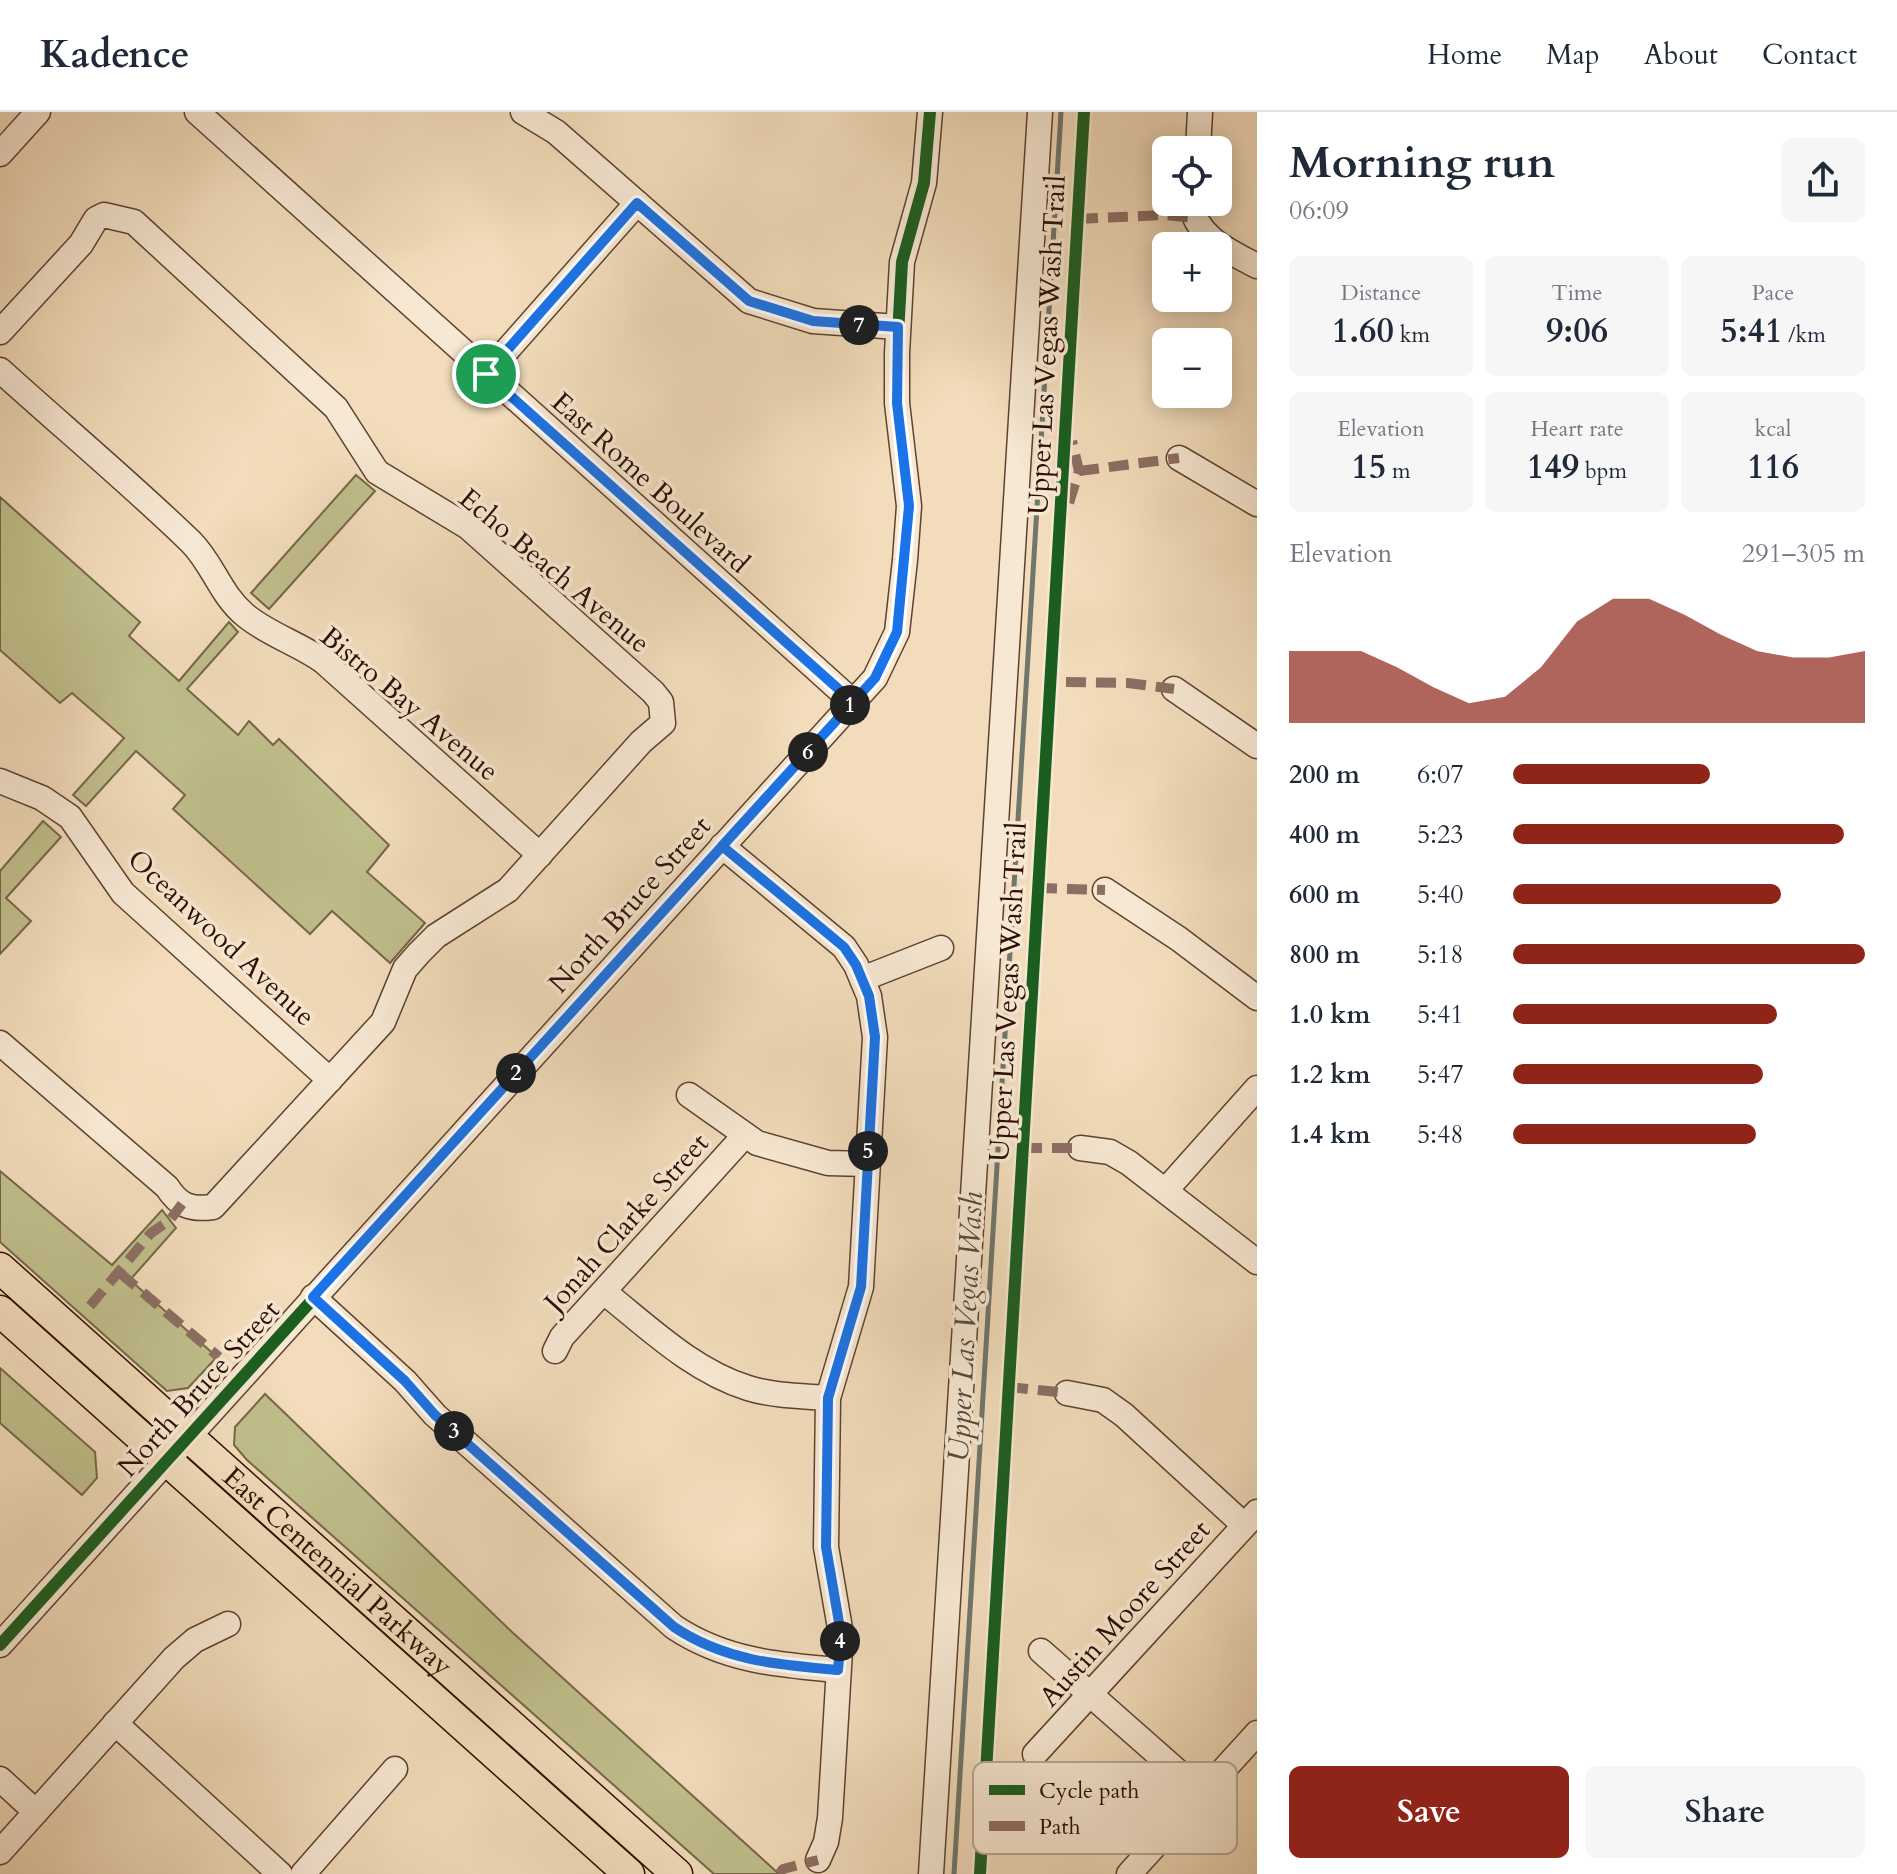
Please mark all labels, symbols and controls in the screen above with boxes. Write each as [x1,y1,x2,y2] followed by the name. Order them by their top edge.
[40,29,190,81] text: Kadence
[1427,36,1502,74] text: Home
[1546,36,1600,74] text: Map
[1644,36,1718,74] text: About
[1762,36,1857,74] text: Contact
[1289,133,1555,193] text: Morning run
[1152,136,1232,408] map controls
[1152,136,1232,216] button: locate
[1781,138,1865,222] button: share
[1019,174,1075,516] street label: Upper Las Vegas Wash Trail
[1289,193,1349,228] text: 06:09
[1152,232,1232,312] button: +
[1341,278,1421,308] text: Distance
[1552,278,1602,308] text: Time
[1752,278,1794,308] text: Pace
[839,305,879,345] pin: 7
[1332,308,1394,354] text: 1.60
[1546,308,1608,354] text: 9:06
[1720,308,1782,354] text: 5:41
[853,310,865,340] text: 7
[1394,320,1430,350] text: km
[1782,320,1826,350] text: /km
[1152,328,1232,408] button: −
[452,340,520,408] pin
[464,352,508,396] icon: arrive
[543,384,758,582] street label: East Rome Boulevard
[1337,414,1425,444] text: Elevation
[1530,414,1624,444] text: Heart rate
[1755,414,1791,444] text: kcal
[1351,444,1386,490] text: 15
[1527,444,1579,490] text: 149
[1747,444,1799,490] text: 116
[1386,456,1411,486] text: m
[1579,456,1627,486] text: bpm
[451,480,658,662] street label: Echo Beach Avenue
[1289,536,1392,571] text: Elevation
[1742,536,1865,571] text: 291–305 m
[312,618,507,790] street label: Bistro Bay Avenue
[830,685,870,725] pin: 1
[844,690,856,720] text: 1
[788,732,828,772] pin: 6
[802,737,814,767] text: 6
[1289,757,1360,792] text: 200 m
[1417,757,1464,792] text: 6:07
[540,808,720,1001] street label: North Bruce Street
[1289,817,1360,852] text: 400 m
[1417,817,1464,852] text: 5:23
[980,821,1036,1163] street label: Upper Las Vegas Wash Trail
[119,841,323,1035] street label: Oceanwood Avenue
[1289,877,1360,912] text: 600 m
[1417,877,1464,912] text: 5:40
[1289,937,1360,972] text: 800 m
[1417,937,1464,972] text: 5:18
[1289,997,1370,1032] text: 1.0 km
[1417,997,1464,1032] text: 5:41
[496,1053,536,1093] pin: 2
[1289,1057,1370,1092] text: 1.2 km
[1417,1057,1464,1092] text: 5:47
[510,1058,522,1088] text: 2
[1289,1117,1370,1152] text: 1.4 km
[1417,1117,1464,1152] text: 5:48
[533,1125,718,1323] street label: Jonah Clarke Street
[848,1131,888,1171] pin: 5
[862,1136,874,1166] text: 5
[938,1190,993,1463] water label: Upper Las Vegas Wash
[109,1292,289,1485] street label: North Bruce Street
[434,1411,474,1451] pin: 3
[448,1416,460,1446] text: 3
[214,1459,461,1685] street label: East Centennial Parkway
[1031,1512,1219,1715] street label: Austin Moore Street
[820,1621,860,1661] pin: 4
[834,1626,846,1656] text: 4
[973,1762,1237,1854] legend
[1289,1766,1569,1858] button: Save
[1585,1766,1865,1858] button: Share
[1039,1776,1139,1806] text: Cycle path
[1039,1812,1081,1842] text: Path

